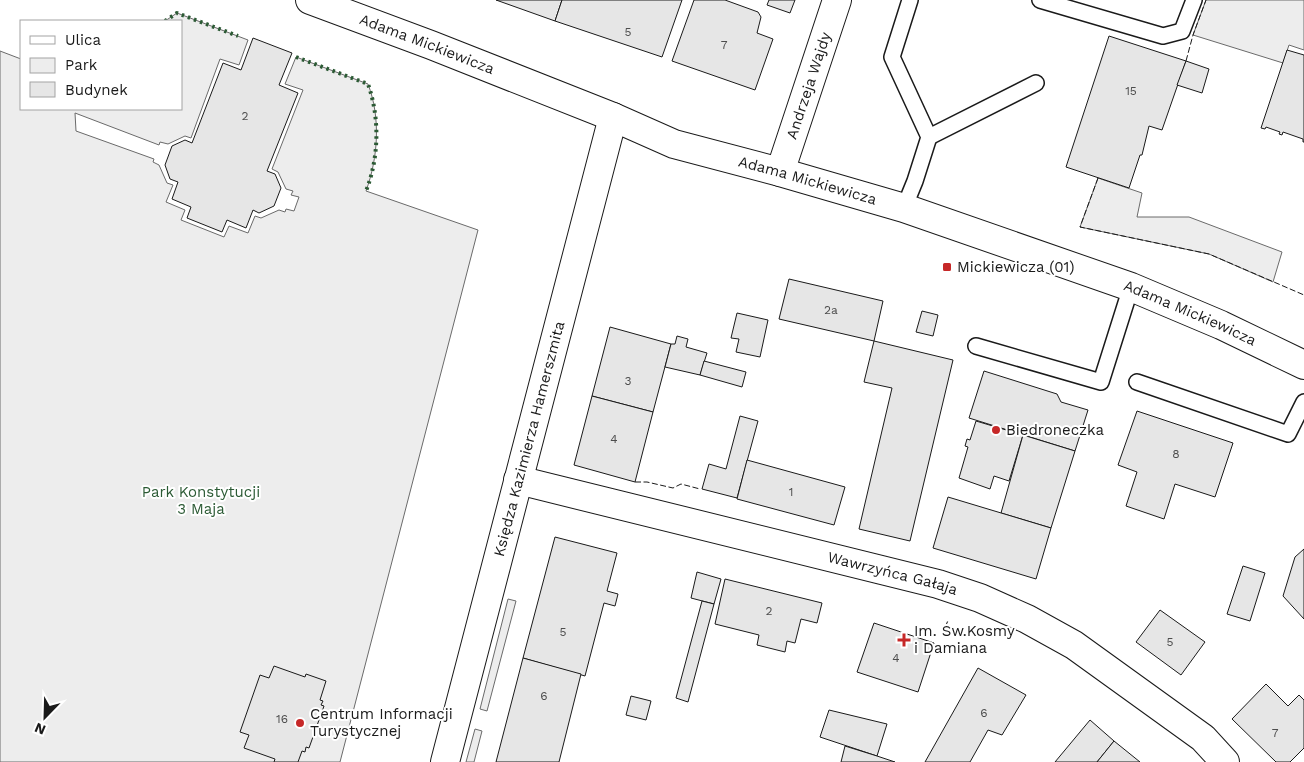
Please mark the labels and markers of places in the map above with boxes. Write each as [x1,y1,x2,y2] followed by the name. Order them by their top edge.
[957,258,1075,276] place label: Mickiewicza (01)
[941,261,953,273] marker: Mickiewicza (01)
[1006,421,1104,439] place label: Biedroneczka
[990,424,1002,436] marker: Biedroneczka
[914,621,1015,657] place label: Im. Św.Kosmy i Damiana
[898,634,910,646] marker: Im. Św.Kosmy i Damiana
[310,705,453,740] place label: Centrum Informacji Turystycznej
[294,717,306,729] marker: Centrum Informacji Turystycznej

